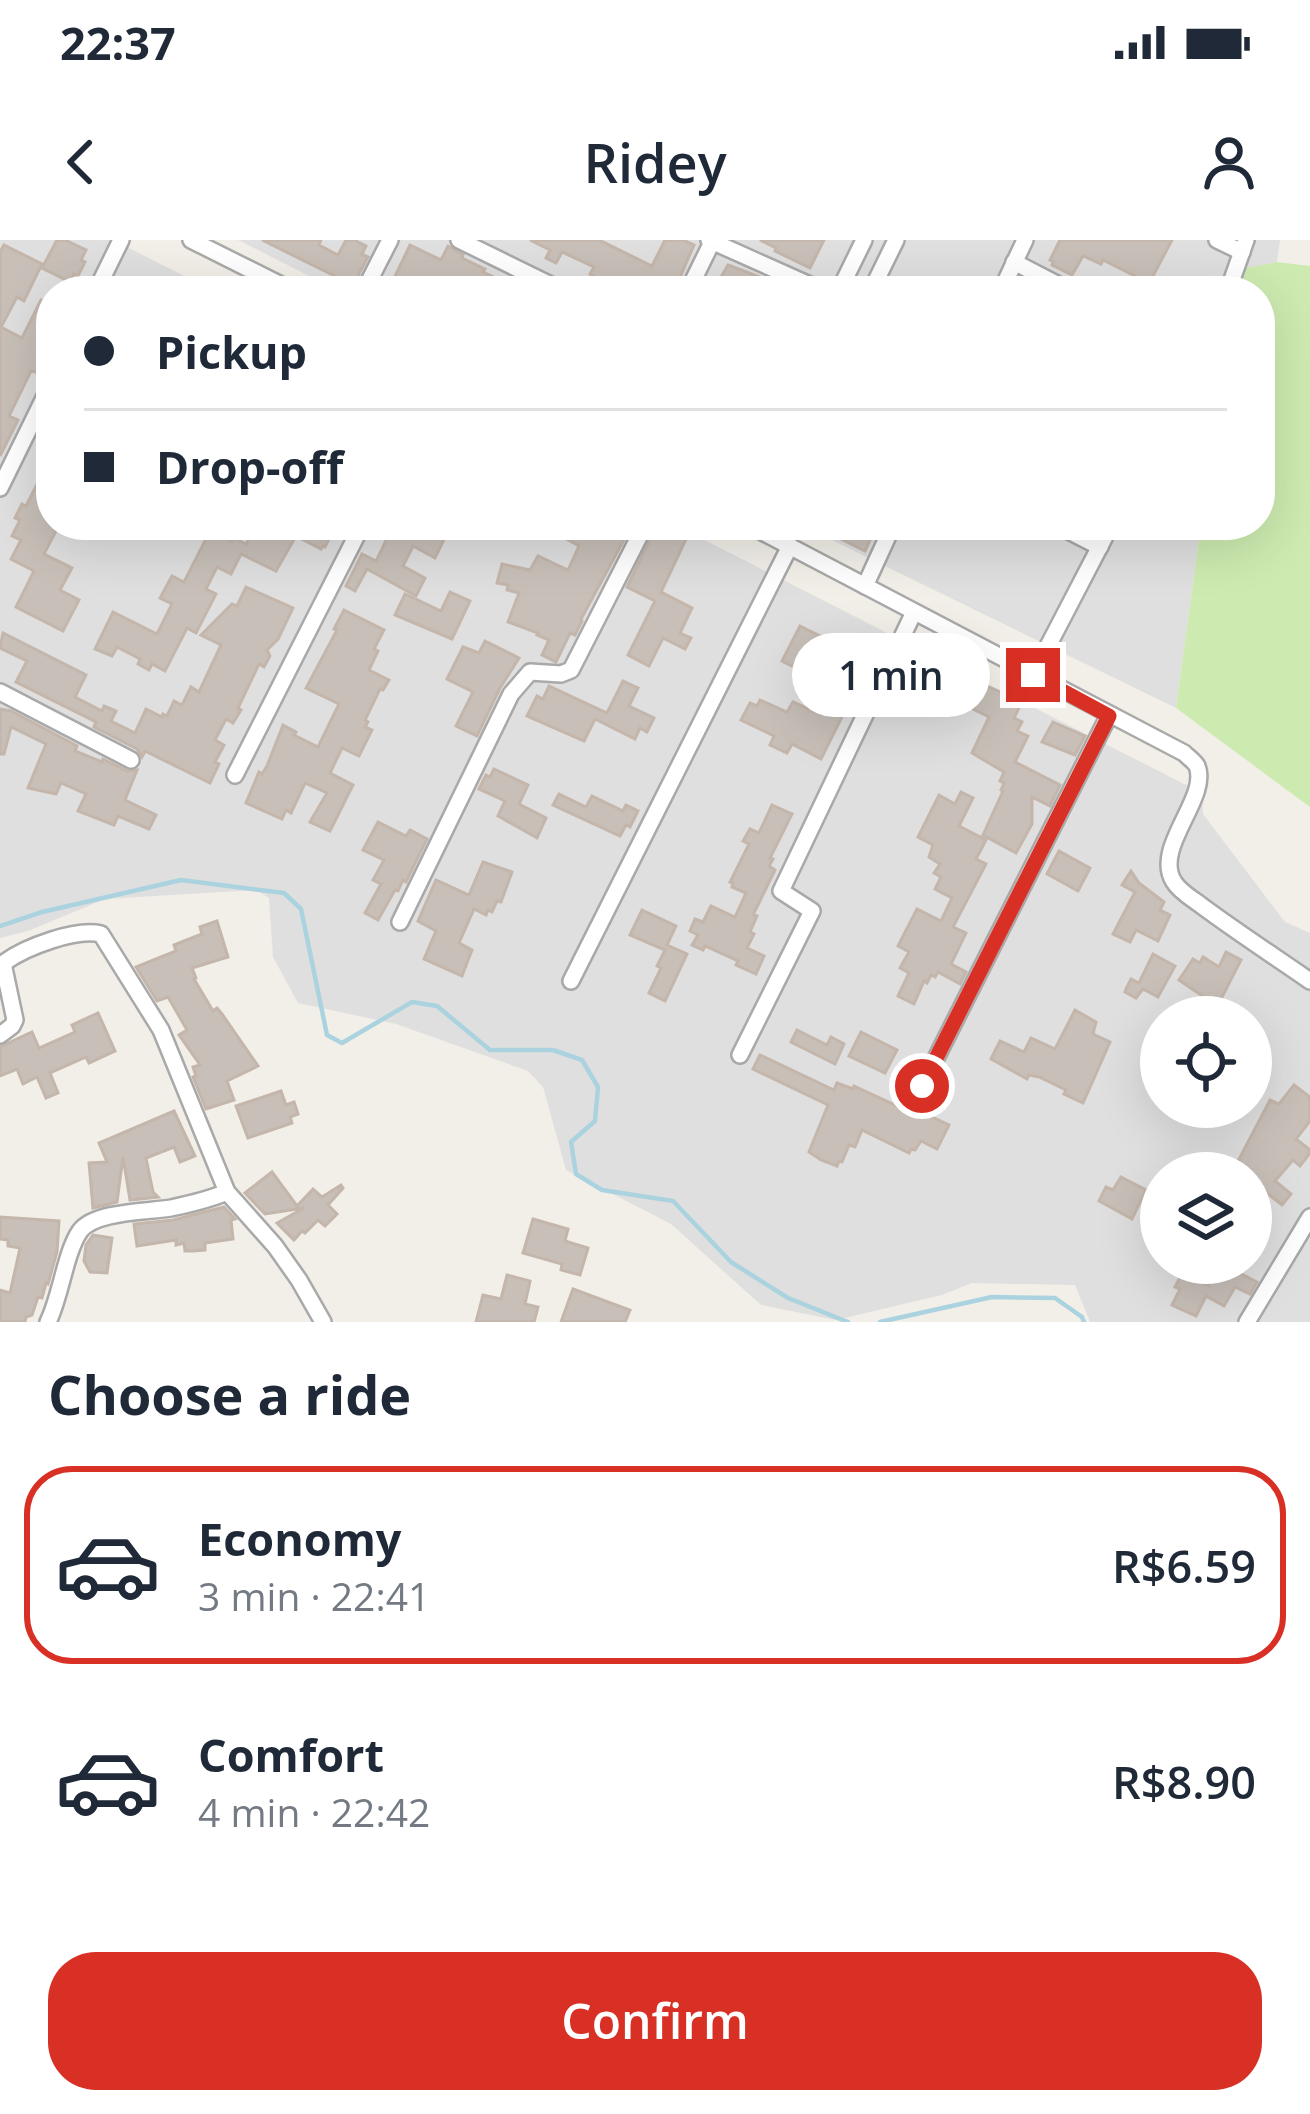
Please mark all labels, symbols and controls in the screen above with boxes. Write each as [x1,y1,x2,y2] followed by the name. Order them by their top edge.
[60,12,176,73] text: 22:37
[583,125,727,199] text: Ridey
[48,129,114,195] icon: back
[1196,129,1262,195] icon: person
[156,321,307,382] text: Pickup
[156,436,343,497] text: Drop-off
[793,633,991,717] callout: 1 min
[838,648,944,701] text: 1 min
[1006,648,1060,702] route end
[1140,996,1272,1284] map controls
[1140,996,1272,1128] button: locate
[895,1059,949,1113] route start
[1140,1152,1272,1284] button: layers
[48,1357,411,1431] text: Choose a ride
[198,1508,401,1569] text: Economy
[54,1511,162,1619] icon: car
[1112,1535,1256,1596] text: R$6.59
[198,1569,430,1622] text: 3 min · 22:41
[198,1724,384,1785] text: Comfort
[54,1727,162,1835] icon: car
[1112,1751,1256,1812] text: R$8.90
[198,1785,430,1838] text: 4 min · 22:42
[48,1952,1262,2090] button: Confirm

